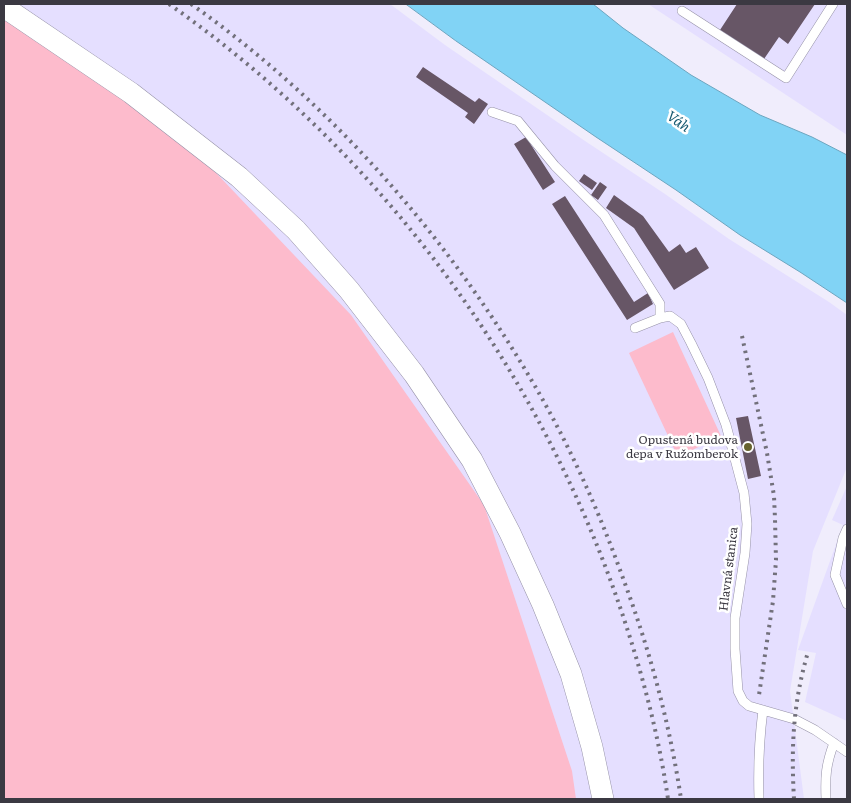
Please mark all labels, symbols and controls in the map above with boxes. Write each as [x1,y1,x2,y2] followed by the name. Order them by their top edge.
[663,108,693,136] water label: Váh
[626,433,738,461] place label: Opustená budova depa v Ružomberok
[742,441,754,453] marker: Opustená budova depa v Ružomberok
[717,526,741,612] street label: Hlavná stanica

